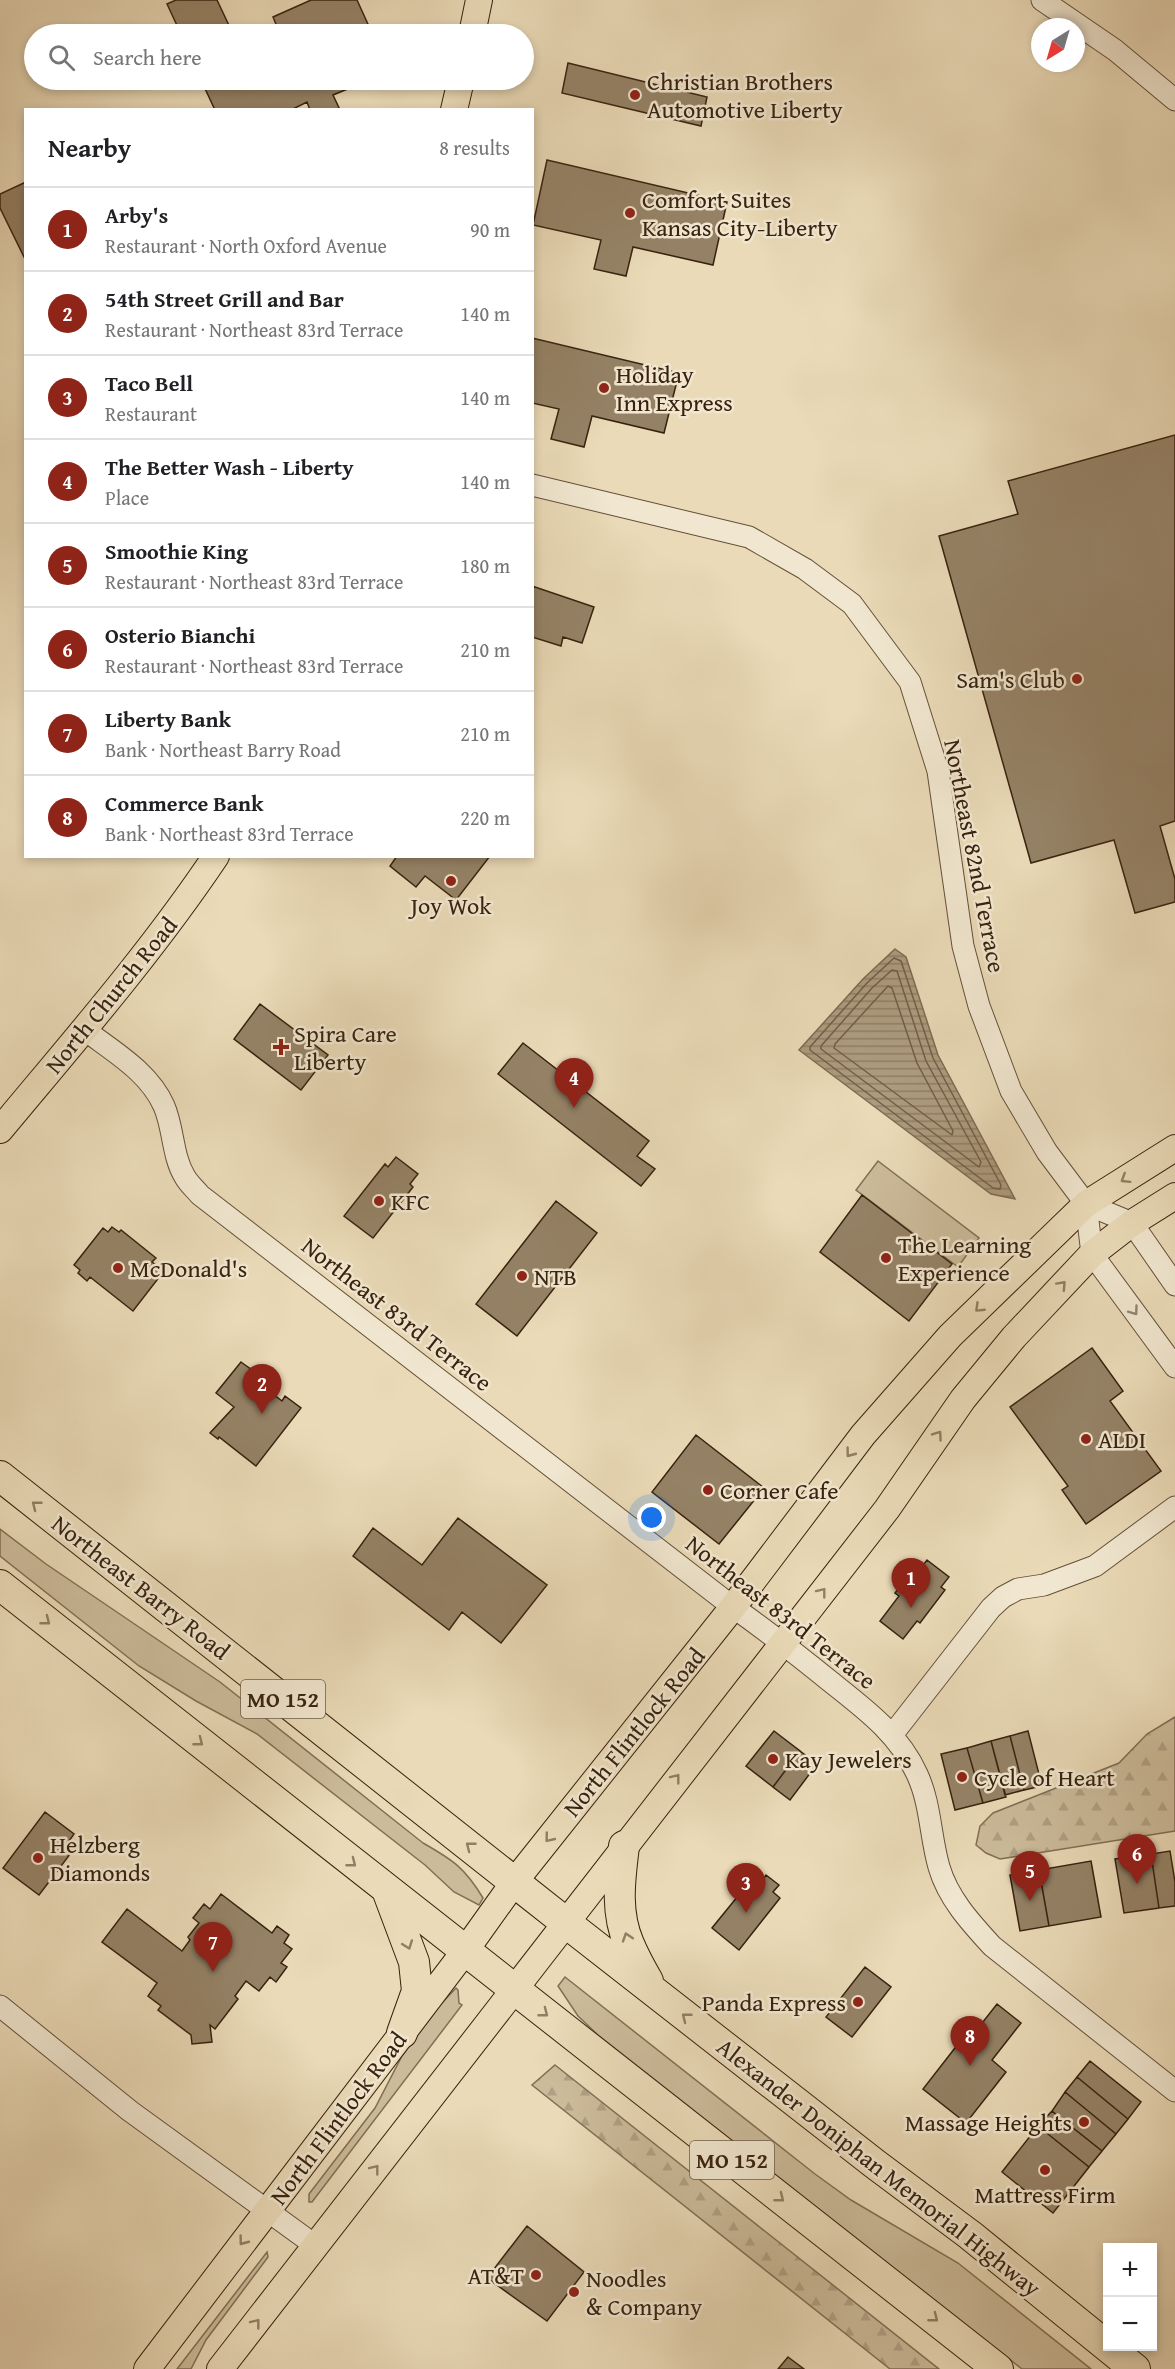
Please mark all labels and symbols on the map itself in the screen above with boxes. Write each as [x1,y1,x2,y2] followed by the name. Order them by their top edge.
[1031,18,1085,72] north arrow
[647,64,843,127] place label: Christian Brothers Automotive Liberty
[628,88,642,102] marker: Christian Brothers Automotive Liberty
[642,182,838,245] place label: Comfort Suites Kansas City-Liberty
[623,206,637,220] marker: Comfort Suites Kansas City-Liberty
[616,357,733,420] place label: Holiday Inn Express
[597,381,611,395] marker: Holiday Inn Express
[956,662,1065,697] place label: Sam's Club
[1070,672,1084,686] marker: Sam's Club
[935,736,1015,976] street label: Northeast 82nd Terrace
[444,874,458,888] marker: Joy Wok
[408,888,492,923] place label: Joy Wok
[37,909,186,1081] street label: North Church Road
[294,1016,397,1079] place label: Spira Care Liberty
[272,1038,290,1056] marker: Spira Care Liberty
[554,1058,594,1108] pin: 4
[1121,1172,1132,1183] one-way arrow
[391,1184,430,1219] place label: KFC
[372,1194,386,1208] marker: KFC
[898,1227,1031,1290] place label: The Learning Experience
[294,1228,500,1400] street label: Northeast 83rd Terrace
[130,1251,247,1286] place label: McDonald's
[879,1251,893,1265] marker: The Learning Experience
[534,1259,577,1294] place label: NTB
[111,1261,125,1275] marker: McDonald's
[515,1269,529,1283] marker: NTB
[1055,1281,1066,1292] one-way arrow
[976,1300,987,1311] one-way arrow
[1127,1305,1138,1316] one-way arrow
[242,1364,282,1414] pin: 2
[1098,1422,1146,1457] place label: ALDI
[931,1430,942,1441] one-way arrow
[1079,1432,1093,1446] marker: ALDI
[846,1446,857,1457] one-way arrow
[720,1473,838,1508] place label: Corner Cafe
[701,1483,715,1497] marker: Corner Cafe
[32,1501,43,1512] one-way arrow
[637,1503,666,1532] your location
[44,1506,238,1668] street label: Northeast Barry Road
[678,1526,884,1698] street label: Northeast 83rd Terrace
[892,1558,930,1608] pin: 1
[815,1587,826,1598] one-way arrow
[39,1614,50,1625] one-way arrow
[555,1640,714,1824] street label: North Flintlock Road
[241,1680,325,1718] road number: MO 152
[192,1734,203,1745] one-way arrow
[785,1742,912,1777] place label: Kay Jewelers
[766,1752,780,1766] marker: Kay Jewelers
[974,1760,1115,1795] place label: Cycle of Heart
[955,1770,969,1784] marker: Cycle of Heart
[669,1774,680,1785] one-way arrow
[50,1827,150,1890] place label: Helzberg Diamonds
[546,1832,557,1843] one-way arrow
[1118,1834,1156,1884] pin: 6
[466,1843,477,1854] one-way arrow
[31,1851,45,1865] marker: Helzberg Diamonds
[1010,1852,1050,1901] pin: 5
[345,1855,356,1866] one-way arrow
[726,1864,766,1913] pin: 3
[194,1922,232,1972] pin: 7
[622,1932,634,1943] one-way arrow
[401,1939,413,1950] one-way arrow
[702,1985,846,2020] place label: Panda Express
[851,1995,865,2009] marker: Panda Express
[537,2005,548,2016] one-way arrow
[682,2013,693,2024] one-way arrow
[950,2016,990,2066] pin: 8
[261,2024,415,2212] street label: North Flintlock Road
[709,2029,1049,2305] street label: Alexander Doniphan Memorial Highway
[905,2105,1072,2140] place label: Massage Heights
[1077,2115,1091,2129] marker: Massage Heights
[690,2141,774,2179] road number: MO 152
[1038,2163,1052,2177] marker: Mattress Firm
[368,2164,379,2175] one-way arrow
[974,2177,1116,2212] place label: Mattress Firm
[774,2190,785,2201] one-way arrow
[240,2235,251,2246] one-way arrow
[467,2258,524,2293] place label: AT&T
[586,2261,702,2324] place label: Noodles & Company
[529,2268,543,2282] marker: AT&T
[567,2285,581,2299] marker: Noodles & Company
[927,2310,938,2321] one-way arrow
[248,2319,259,2330] one-way arrow

